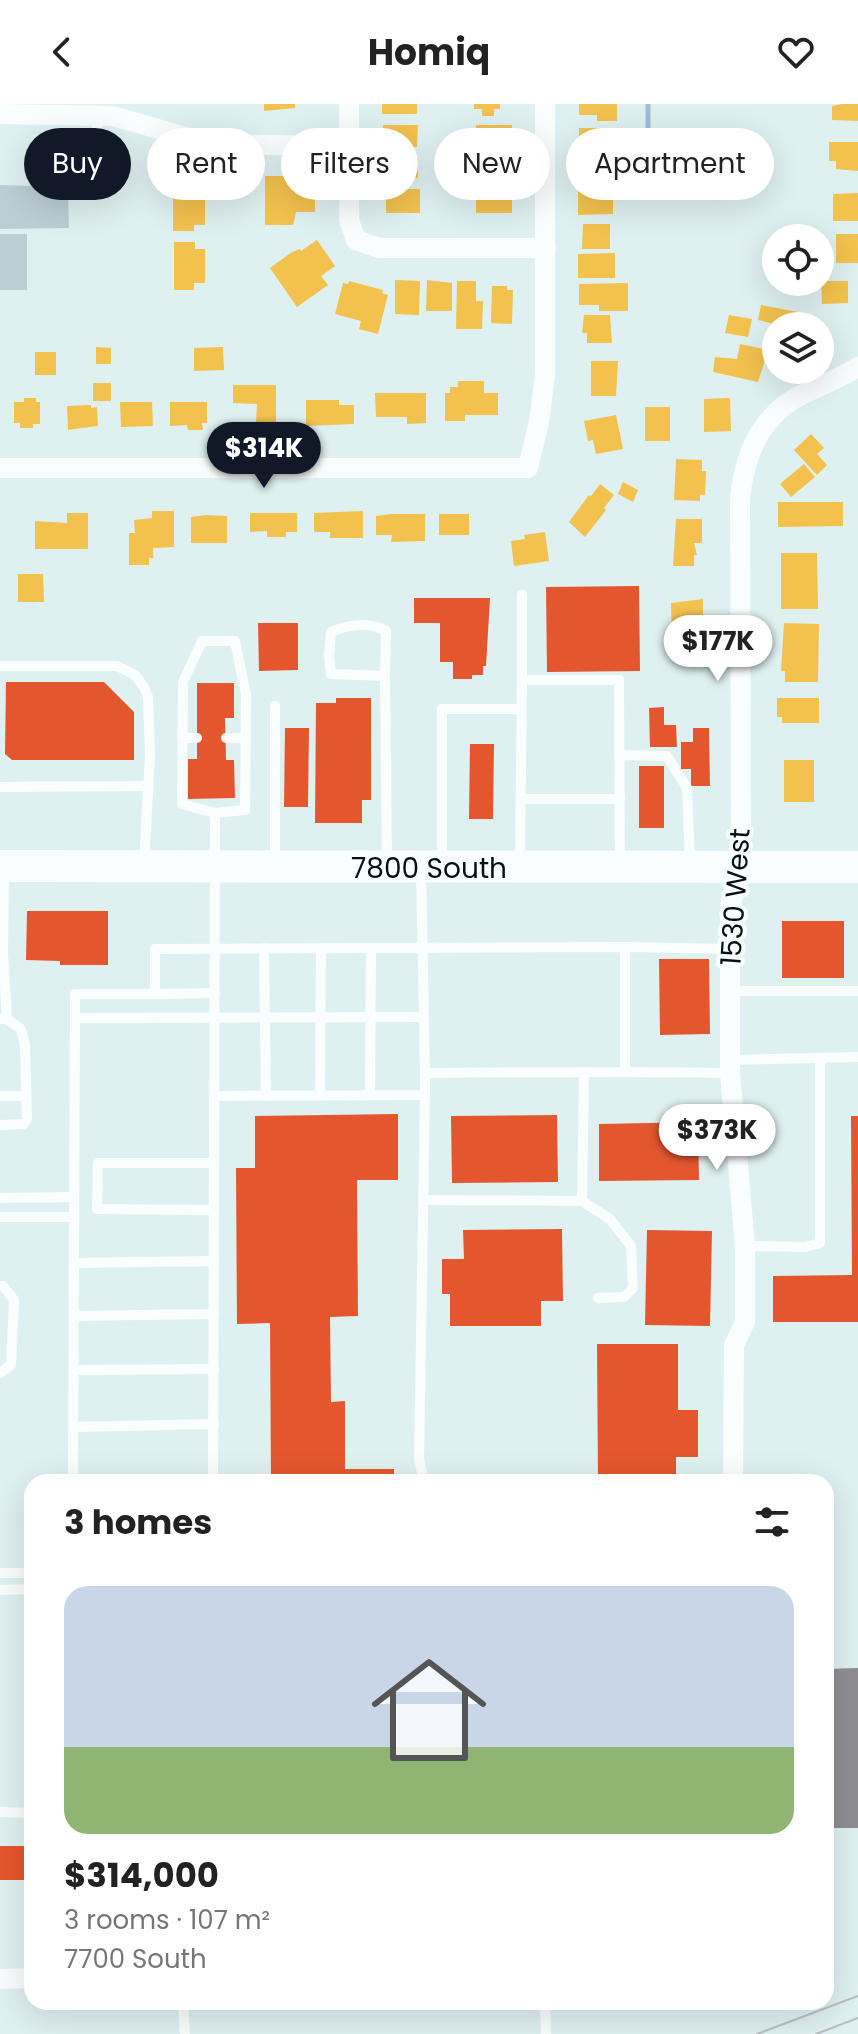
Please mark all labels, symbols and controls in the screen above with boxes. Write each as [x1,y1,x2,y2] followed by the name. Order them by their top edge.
[368,27,490,78] text: Homiq
[40,30,84,74] icon: back
[774,30,818,74] icon: heart
[24,128,131,200] chip: Buy
[147,128,265,200] chip: Rent
[281,128,418,200] chip: Filters
[434,128,550,200] chip: New
[566,128,774,200] chip: Apartment
[762,224,834,384] map controls
[762,224,834,296] button: locate
[762,312,834,384] button: layers
[208,422,320,490] pin: $314K
[225,430,303,466] text: $314K
[662,615,774,683] pin: $177K
[682,623,754,659] text: $177K
[711,827,760,967] street label: 1530 West
[351,849,507,888] street label: 7800 South
[661,1104,773,1172] pin: $373K
[677,1112,757,1148] text: $373K
[64,1498,212,1546] text: 3 homes
[750,1500,794,1544] icon: filters
[357,1638,501,1782] icon: home
[64,1851,219,1899] text: $314,000
[64,1902,270,1938] text: 3 rooms · 107 m²
[64,1941,207,1977] text: 7700 South

